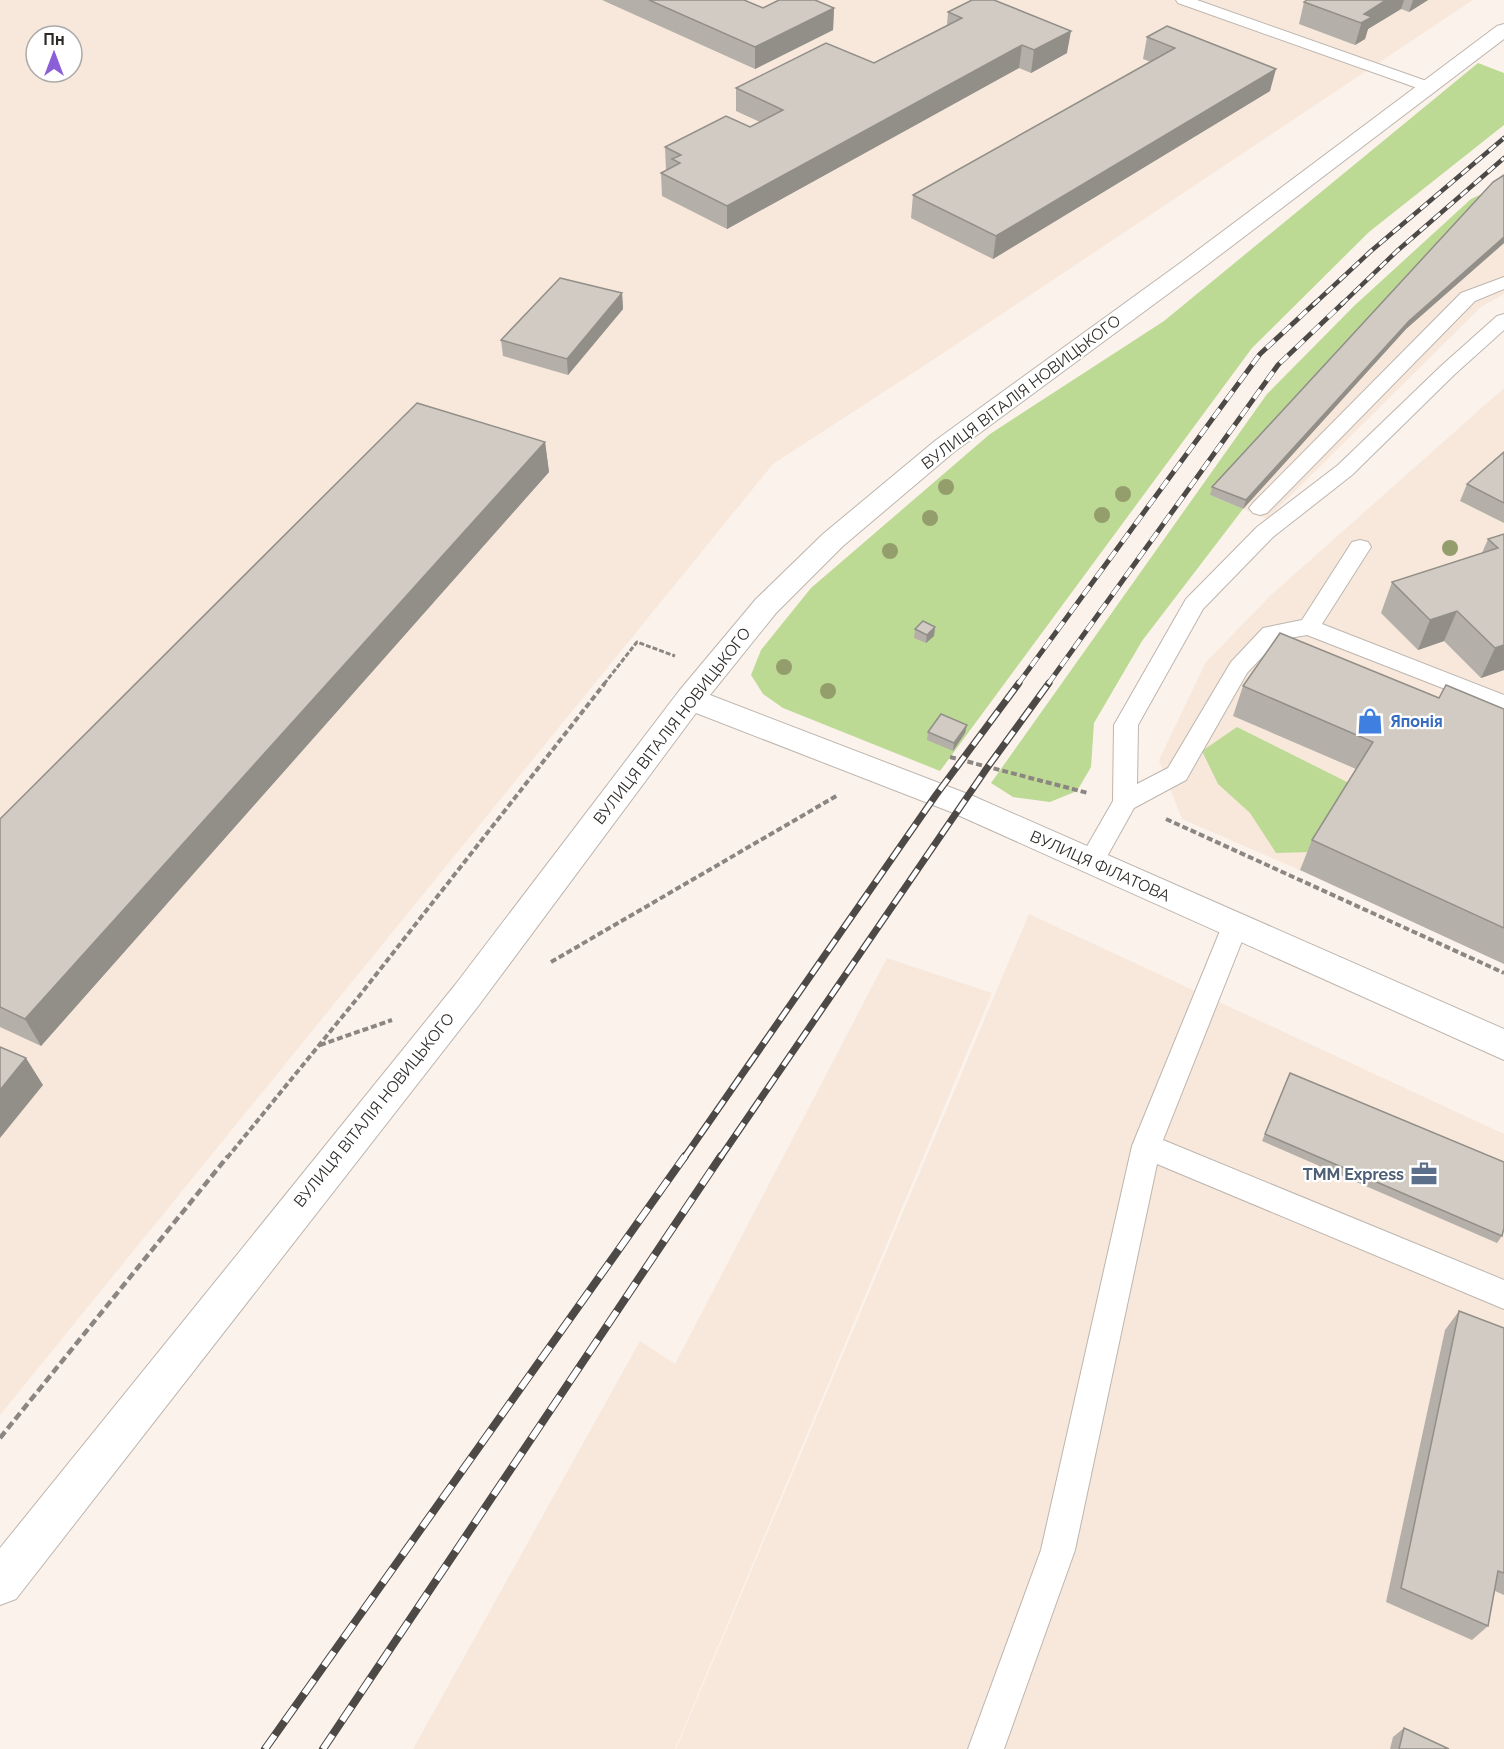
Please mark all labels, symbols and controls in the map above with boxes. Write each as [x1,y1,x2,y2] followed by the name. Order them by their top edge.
[24,24,84,84] north arrow
[43,30,65,49] text: Пн
[918,311,1124,473] street label: ВУЛИЦЯ ВІТАЛІЯ НОВИЦЬКОГО
[589,624,755,828] street label: ВУЛИЦЯ ВІТАЛІЯ НОВИЦЬКОГО
[1355,706,1385,736] shop icon: Японія
[1390,712,1443,731] place label: Японія
[1027,827,1173,906] street label: ВУЛИЦЯ ФІЛАТОВА
[290,1009,458,1211] street label: ВУЛИЦЯ ВІТАЛІЯ НОВИЦЬКОГО
[1409,1159,1439,1189] office icon: TMM Express
[1303,1165,1404,1184] place label: TMM Express

